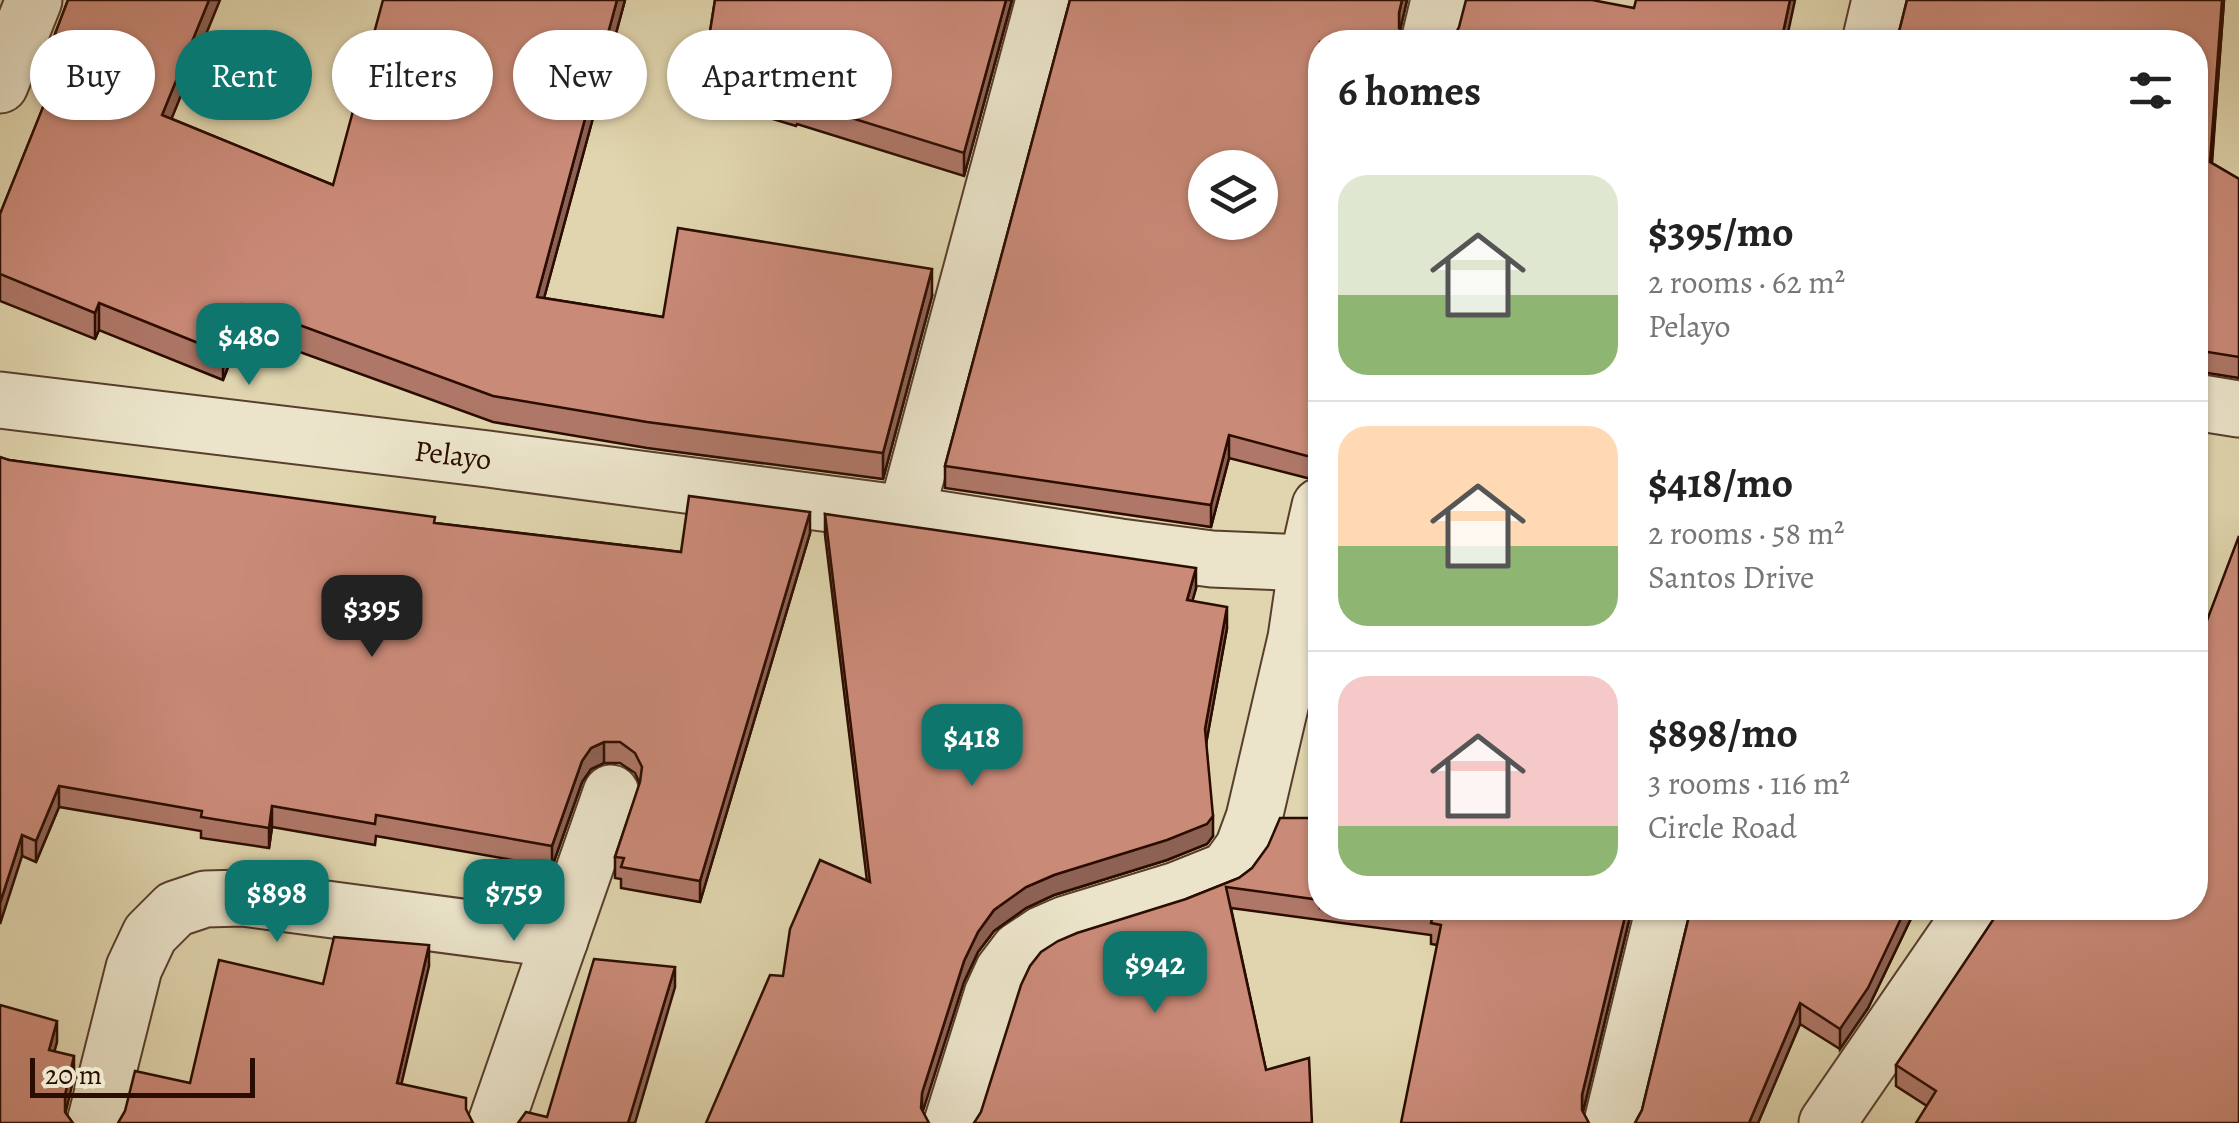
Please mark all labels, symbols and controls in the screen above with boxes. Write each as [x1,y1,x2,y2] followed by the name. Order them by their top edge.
[30,30,155,120] chip: Buy
[175,30,312,120] chip: Rent
[332,30,493,120] chip: Filters
[513,30,647,120] chip: New
[667,30,892,120] chip: Apartment
[1338,62,1481,119] text: 6 homes
[2123,63,2178,118] icon: filters
[1188,150,1278,240] map controls
[1188,150,1278,240] button: layers
[1648,203,1794,260] text: $395/mo
[1418,215,1538,335] icon: home
[1648,260,1845,304] text: 2 rooms · 62 m²
[190,303,308,388] pin: $480
[1648,304,1730,348] text: Pelayo
[218,313,280,357] text: $480
[412,430,494,480] street label: Pelayo
[1648,454,1793,511] text: $418/mo
[1418,466,1538,586] icon: home
[1648,511,1845,555] text: 2 rooms · 58 m²
[1648,555,1814,599] text: Santos Drive
[313,575,431,660] pin: $395
[343,585,401,629] text: $395
[913,704,1031,789] pin: $418
[1648,704,1798,761] text: $898/mo
[944,714,1000,758] text: $418
[1418,716,1538,836] icon: home
[1648,761,1850,805] text: 3 rooms · 116 m²
[1648,805,1797,849] text: Circle Road
[455,859,573,944] pin: $759
[218,860,336,945] pin: $898
[485,869,543,913] text: $759
[247,870,307,914] text: $898
[1096,931,1214,1016] pin: $942
[1125,941,1185,985] text: $942
[30,1053,255,1098] scale bar
[45,1056,102,1094] text: 20 m

